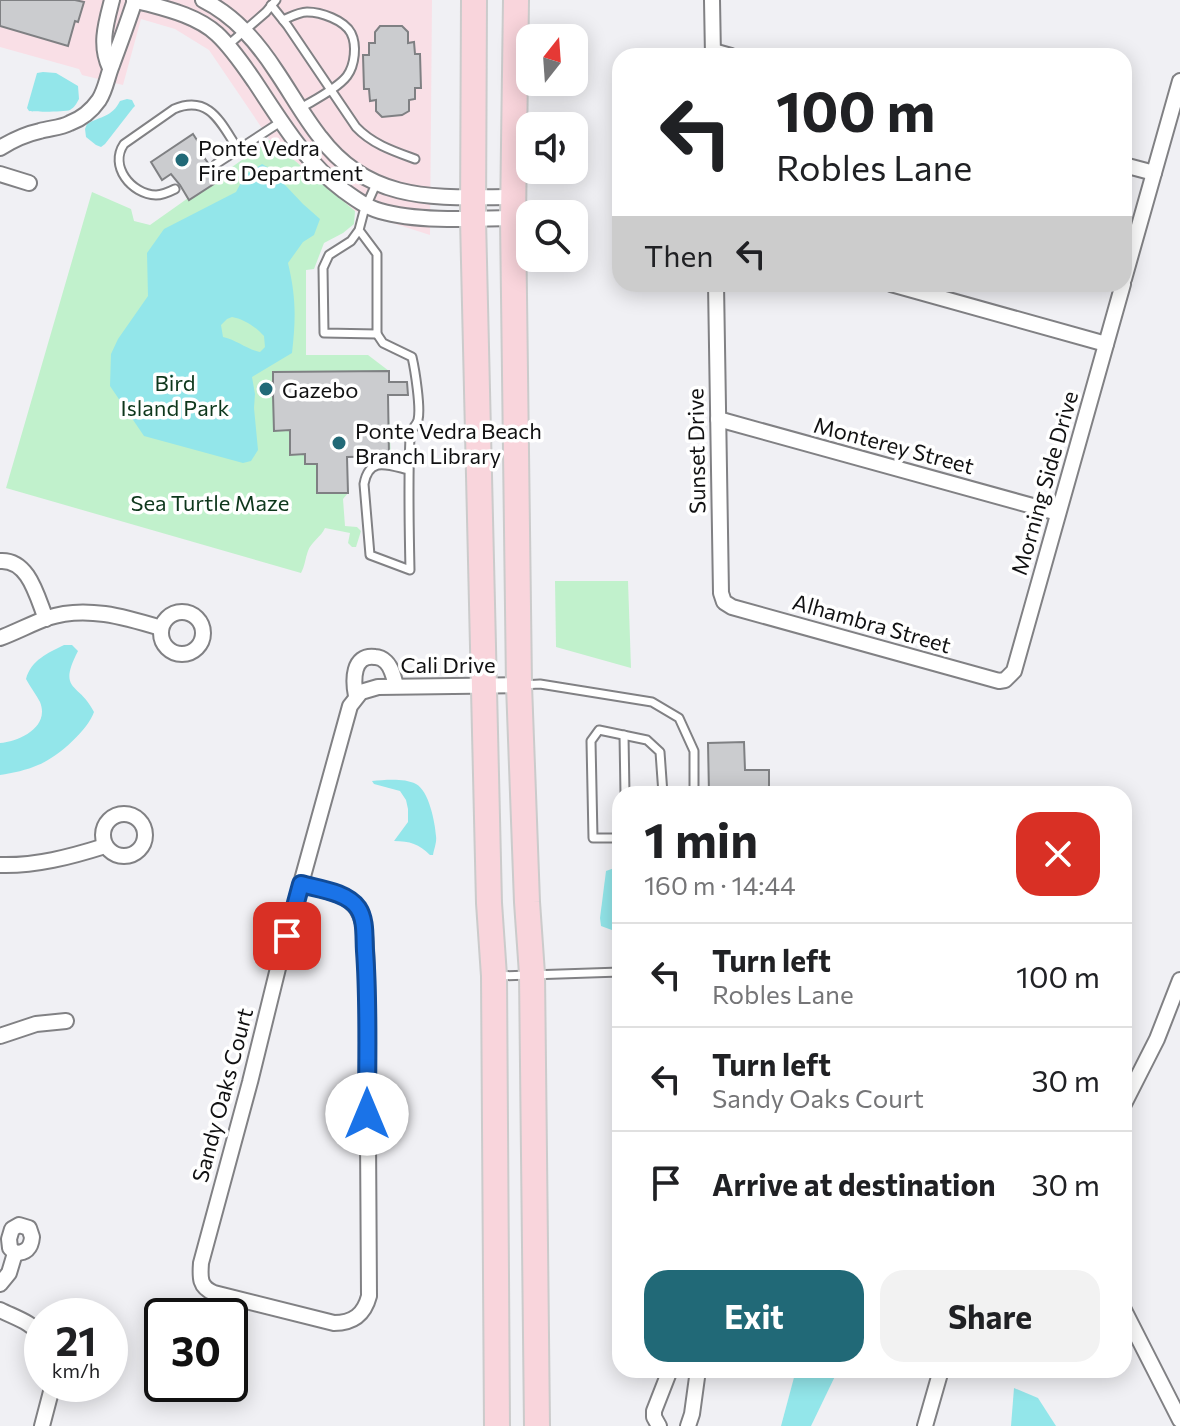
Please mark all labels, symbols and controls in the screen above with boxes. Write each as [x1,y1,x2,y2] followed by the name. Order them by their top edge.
[516,24,588,96] north arrow
[516,24,588,272] map controls
[776,75,935,144] text: 100 m
[644,80,748,184] icon: left
[516,112,588,184] button: sound
[198,134,363,186] place label: Ponte Vedra Fire Department
[776,144,972,188] text: Robles Lane
[173,151,191,169] marker: Ponte Vedra Fire Department
[516,200,588,272] button: search
[729,232,773,276] icon: left
[644,236,713,273] text: Then
[121,369,229,421] park label: Bird Island Park
[282,376,358,403] place label: Gazebo
[257,380,275,398] marker: Gazebo
[681,388,711,514] street label: Sunset Drive
[1005,388,1083,578] street label: Morning Side Drive
[811,411,977,479] street label: Monterey Street
[355,417,542,469] place label: Ponte Vedra Beach Branch Library
[330,434,348,452] marker: Ponte Vedra Beach Branch Library
[131,489,289,516] park label: Sea Turtle Maze
[790,587,954,659] street label: Alhambra Street
[400,651,496,678] street label: Cali Drive
[644,809,758,868] text: 1 min
[1016,812,1100,896] button: close
[644,869,796,900] text: 160 m · 14:44
[253,902,321,970] pin
[265,914,309,958] icon: arrive
[712,941,831,978] text: Turn left
[644,953,688,997] icon: left
[1016,957,1100,994] text: 100 m
[712,978,854,1009] text: Robles Lane
[186,1005,258,1185] street label: Sandy Oaks Court
[712,1045,831,1082] text: Turn left
[644,1057,688,1101] icon: left
[1031,1061,1100,1098] text: 30 m
[325,1072,409,1156] position arrow
[712,1082,924,1113] text: Sandy Oaks Court
[644,1161,688,1205] icon: arrive
[712,1165,996,1202] text: Arrive at destination
[1031,1165,1100,1202] text: 30 m
[644,1270,864,1362] button: Exit
[880,1270,1100,1362] button: Share
[144,1298,248,1402] speed limit sign: 30
[56,1315,96,1364] text: 21
[52,1358,100,1382] text: km/h

